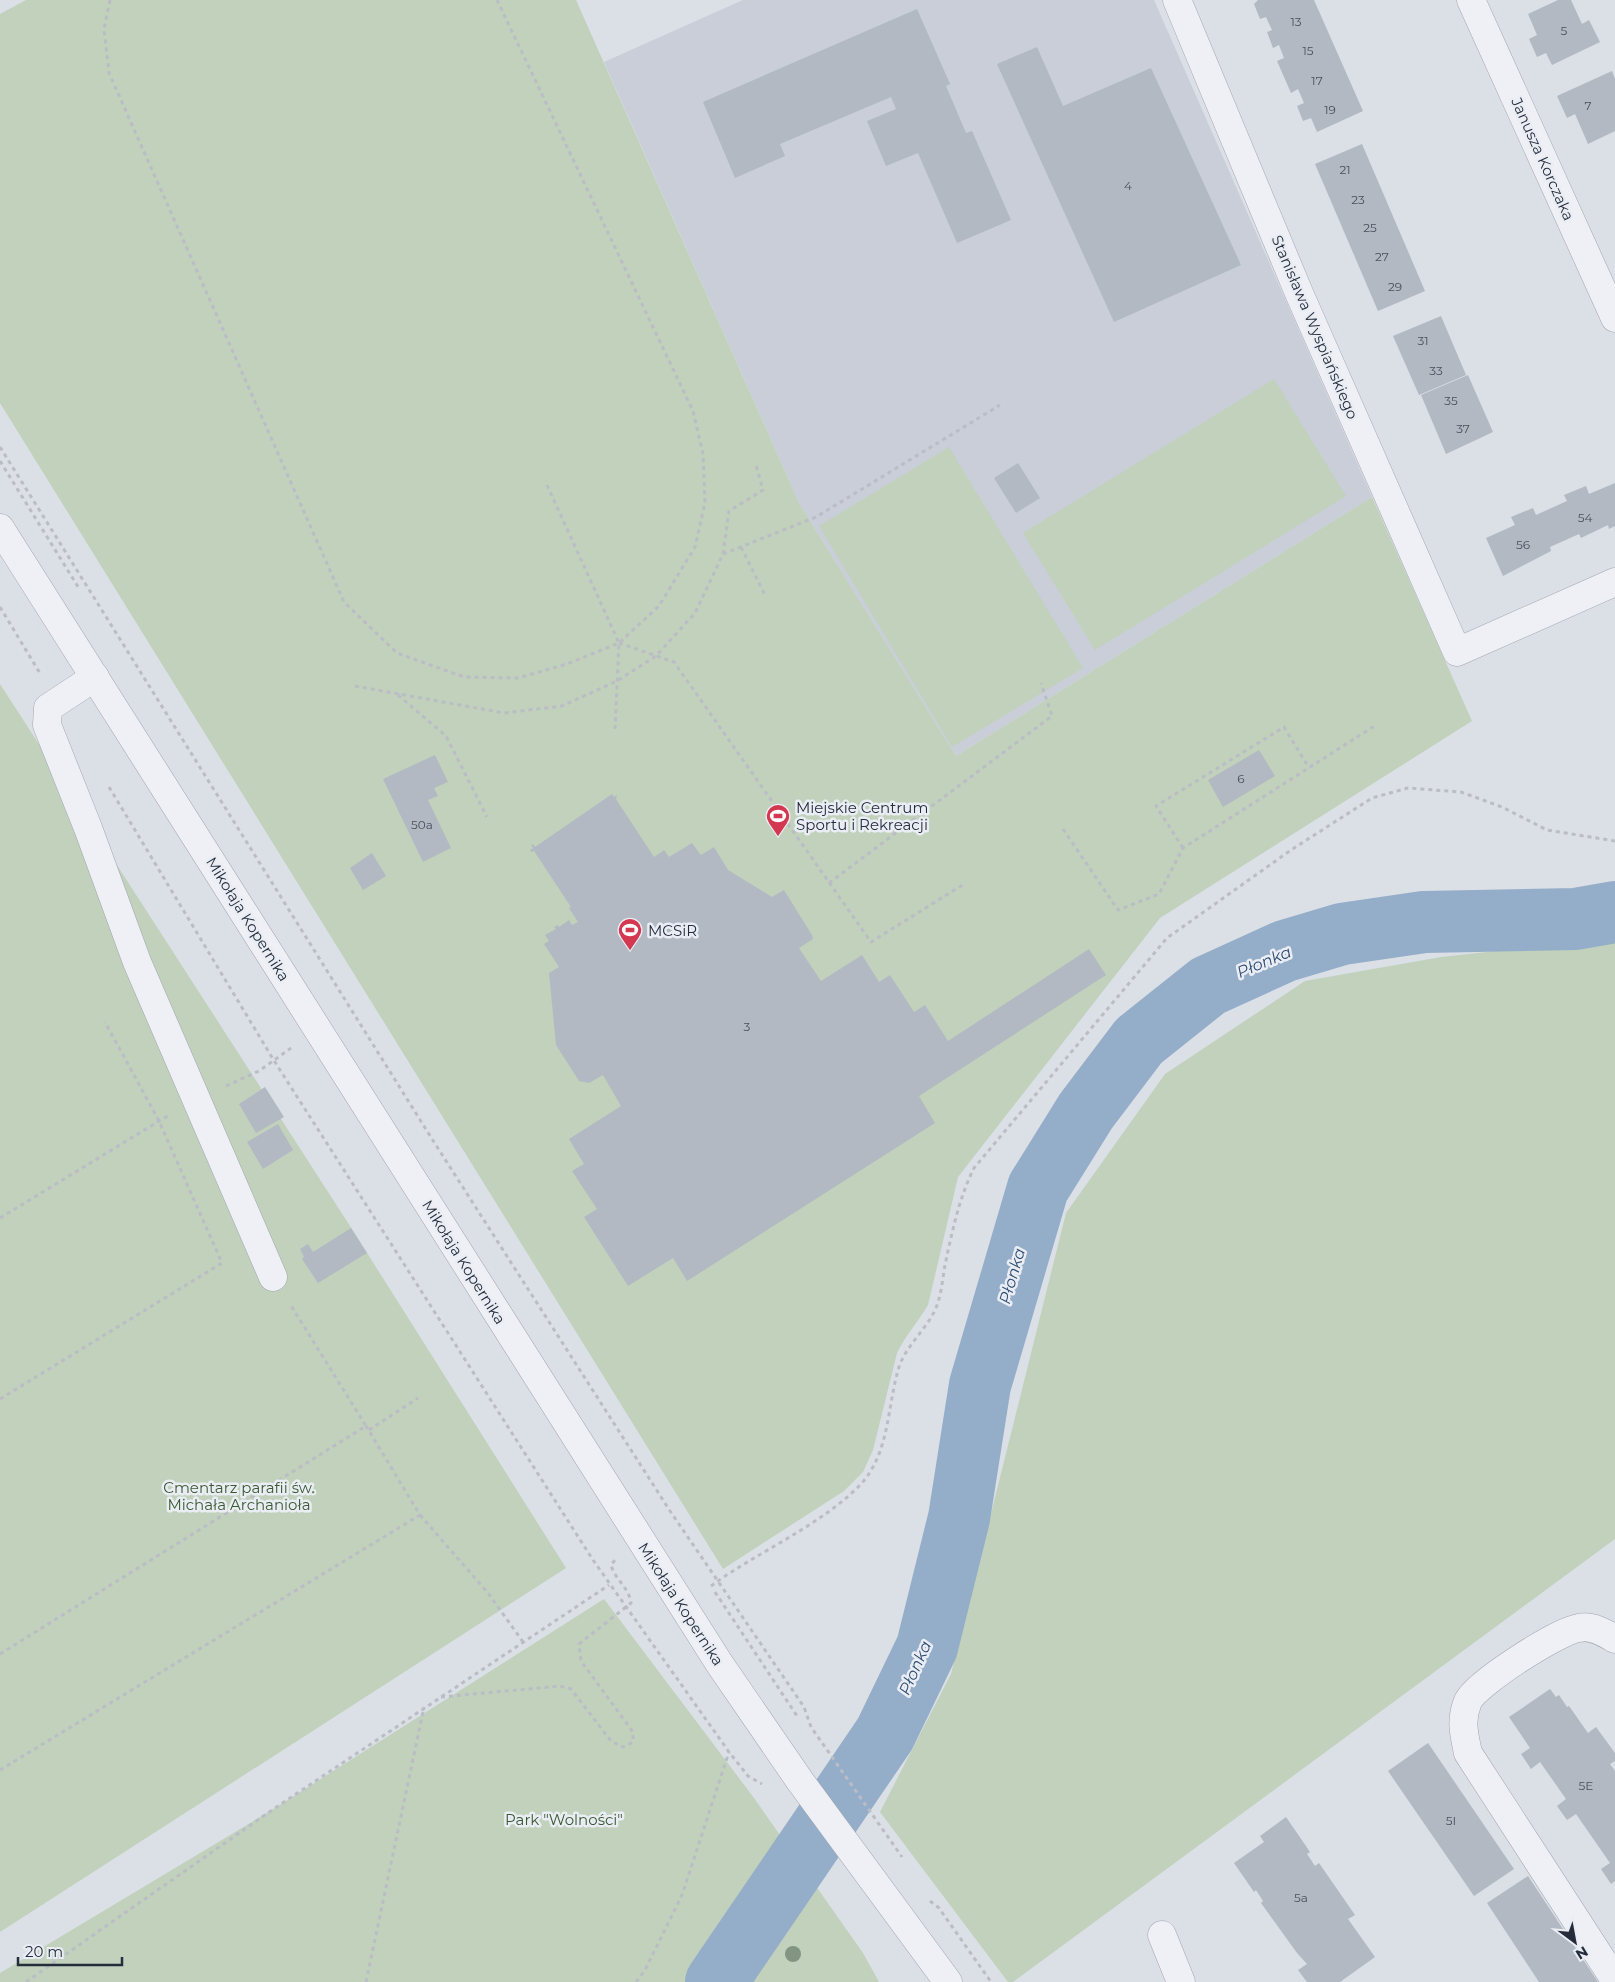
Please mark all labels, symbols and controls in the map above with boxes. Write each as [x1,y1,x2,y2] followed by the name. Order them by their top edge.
[1290,14,1302,29] house number: 13
[1561,23,1568,38] house number: 5
[1302,43,1314,58] house number: 15
[1311,73,1323,88] house number: 17
[1507,94,1579,223] street label: Janusza Korczaka
[1584,98,1592,113] house number: 7
[1324,102,1336,117] house number: 19
[1339,162,1351,177] house number: 21
[1124,178,1132,193] house number: 4
[1351,192,1365,207] house number: 23
[1363,220,1377,235] house number: 25
[1268,232,1362,422] street label: Stanisława Wyspiańskiego
[1375,249,1389,264] house number: 27
[1388,279,1402,294] house number: 29
[1417,333,1429,348] house number: 31
[1429,363,1443,378] house number: 33
[1444,393,1458,408] house number: 35
[1456,421,1470,436] house number: 37
[1578,510,1592,525] house number: 54
[1516,537,1530,552] house number: 56
[1237,771,1245,786] house number: 6
[796,798,928,834] place label: Miejskie Centrum Sportu i Rekreacji
[765,803,791,837] sports icon: Miejskie Centrum Sportu i Rekreacji
[411,817,433,832] house number: 50a
[202,853,294,985] street label: Mikołaja Kopernika
[617,917,643,951] sports icon: MCSiR
[648,921,697,940] place label: MCSiR
[1234,942,1294,982] water label: Płonka
[744,1019,751,1034] house number: 3
[418,1196,510,1328] street label: Mikołaja Kopernika
[995,1246,1029,1306] water label: Płonka
[163,1478,315,1514] park label: Cmentarz parafii św. Michała Archanioła
[634,1539,728,1669] street label: Mikołaja Kopernika
[895,1638,935,1698] water label: Płonka
[1579,1778,1593,1793] house number: 5E
[505,1810,623,1829] park label: Park "Wolności"
[1446,1813,1456,1828] house number: 5I
[1294,1890,1308,1905] house number: 5a
[1550,1917,1600,1967] north arrow
[18,1934,121,1966] scale bar
[25,1942,63,1961] text: 20 m
[1572,1942,1591,1964] text: N

